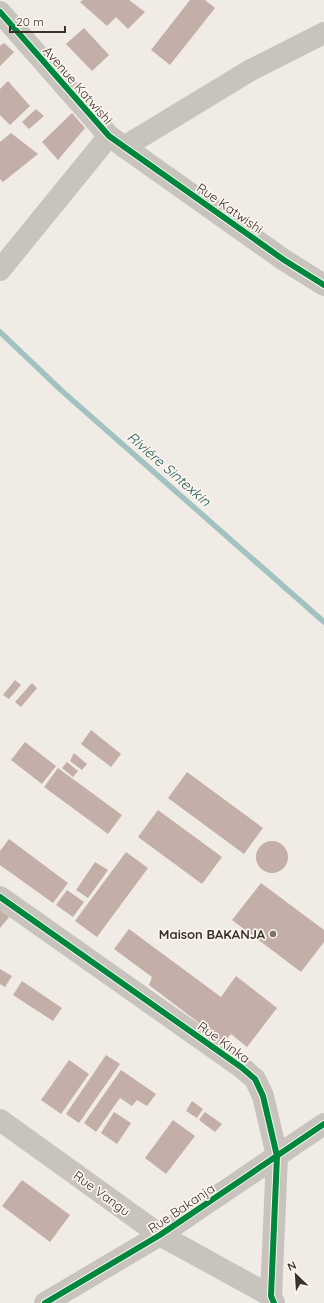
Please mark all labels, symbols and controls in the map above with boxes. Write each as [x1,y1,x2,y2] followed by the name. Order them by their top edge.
[10,8,65,34] scale bar
[16,14,44,29] text: 20 m
[40,43,116,127] street label: Avenue Katwishi
[194,179,266,237] street label: Rue Katwishi
[124,428,215,511] water label: Riviére Sintexkin
[159,926,266,942] place label: Maison BAKANJA
[268,929,278,939] marker: Maison BAKANJA
[195,1018,253,1066] street label: Rue Kinka
[71,1167,133,1219] street label: Rue Vangu
[145,1180,217,1236] street label: Rue Bakanja
[276,1255,316,1295] north arrow
[285,1258,298,1274] text: N

